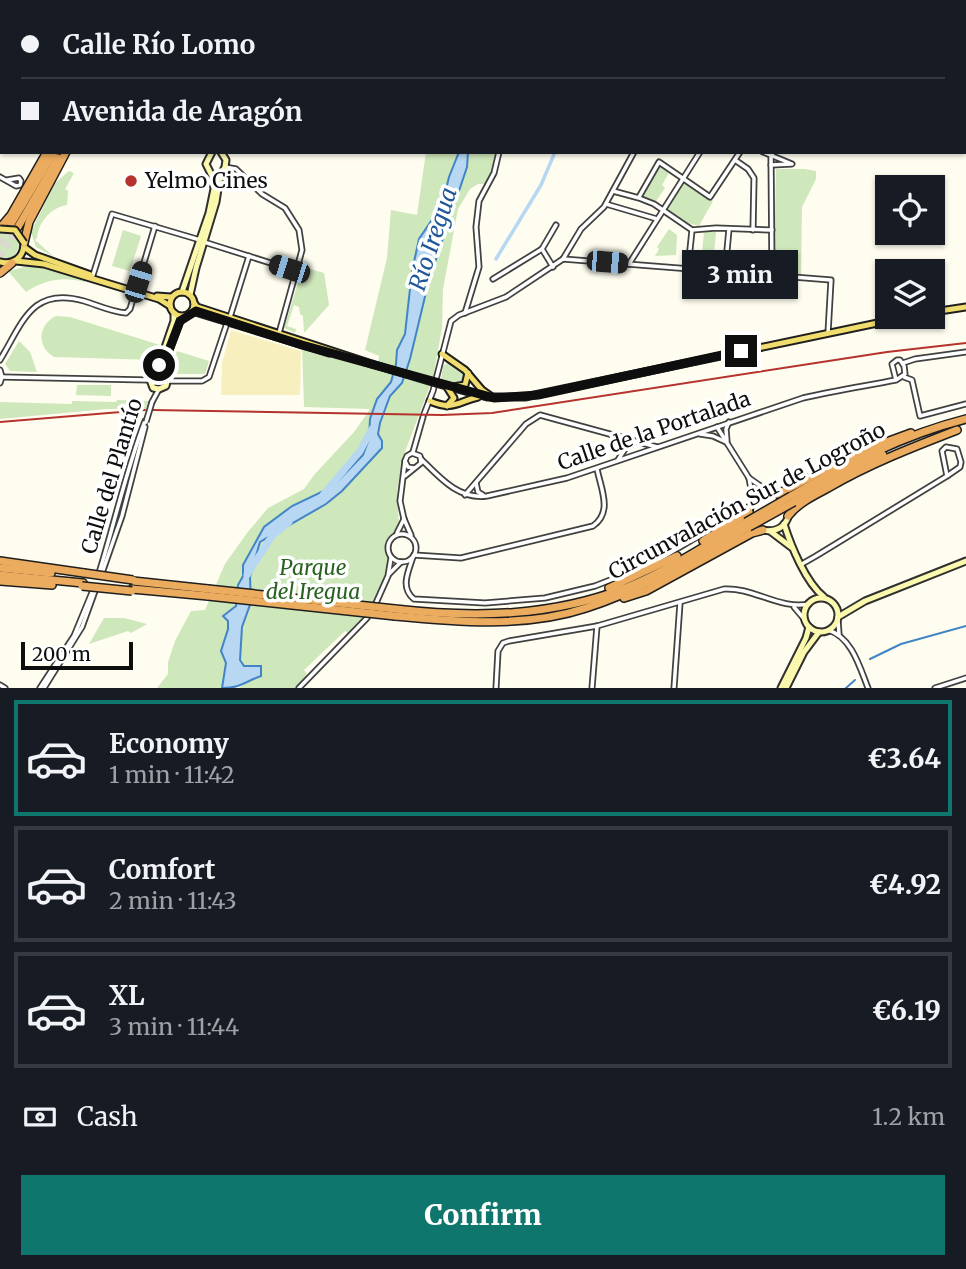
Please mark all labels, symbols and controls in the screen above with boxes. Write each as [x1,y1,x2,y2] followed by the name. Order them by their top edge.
[63,28,255,61] text: Calle Río Lomo
[63,95,302,128] text: Avenida de Aragón
[144,167,268,194] place label: Yelmo Cines
[123,173,139,189] marker: Yelmo Cines
[875,175,945,329] map controls
[875,175,945,245] button: locate
[402,184,463,294] water label: Río Iregua
[586,250,629,274] car
[683,250,799,298] callout: 3 min
[266,253,313,285] car
[122,259,155,305] car
[875,259,945,329] button: layers
[707,260,773,289] text: 3 min
[725,335,757,367] route end
[143,349,175,381] route start
[554,385,754,476] street label: Calle de la Portalada
[75,395,148,557] street label: Calle del Plantío
[604,416,890,585] street label: Circunvalación Sur de Logroño
[266,554,360,605] park label: Parque del Iregua
[21,639,133,671] scale bar
[32,642,91,666] text: 200 m
[25,727,88,790] icon: car
[109,727,229,760] text: Economy
[867,742,941,775] text: €3.64
[109,760,235,789] text: 1 min · 11:42
[25,853,88,916] icon: car
[109,853,215,886] text: Comfort
[869,868,941,901] text: €4.92
[109,886,237,915] text: 2 min · 11:43
[25,979,88,1042] icon: car
[109,979,145,1012] text: XL
[872,994,941,1027] text: €6.19
[109,1012,239,1041] text: 3 min · 11:44
[21,1098,59,1136] icon: cash
[77,1100,138,1133] text: Cash
[872,1102,945,1131] text: 1.2 km
[21,1175,945,1255] button: Confirm

